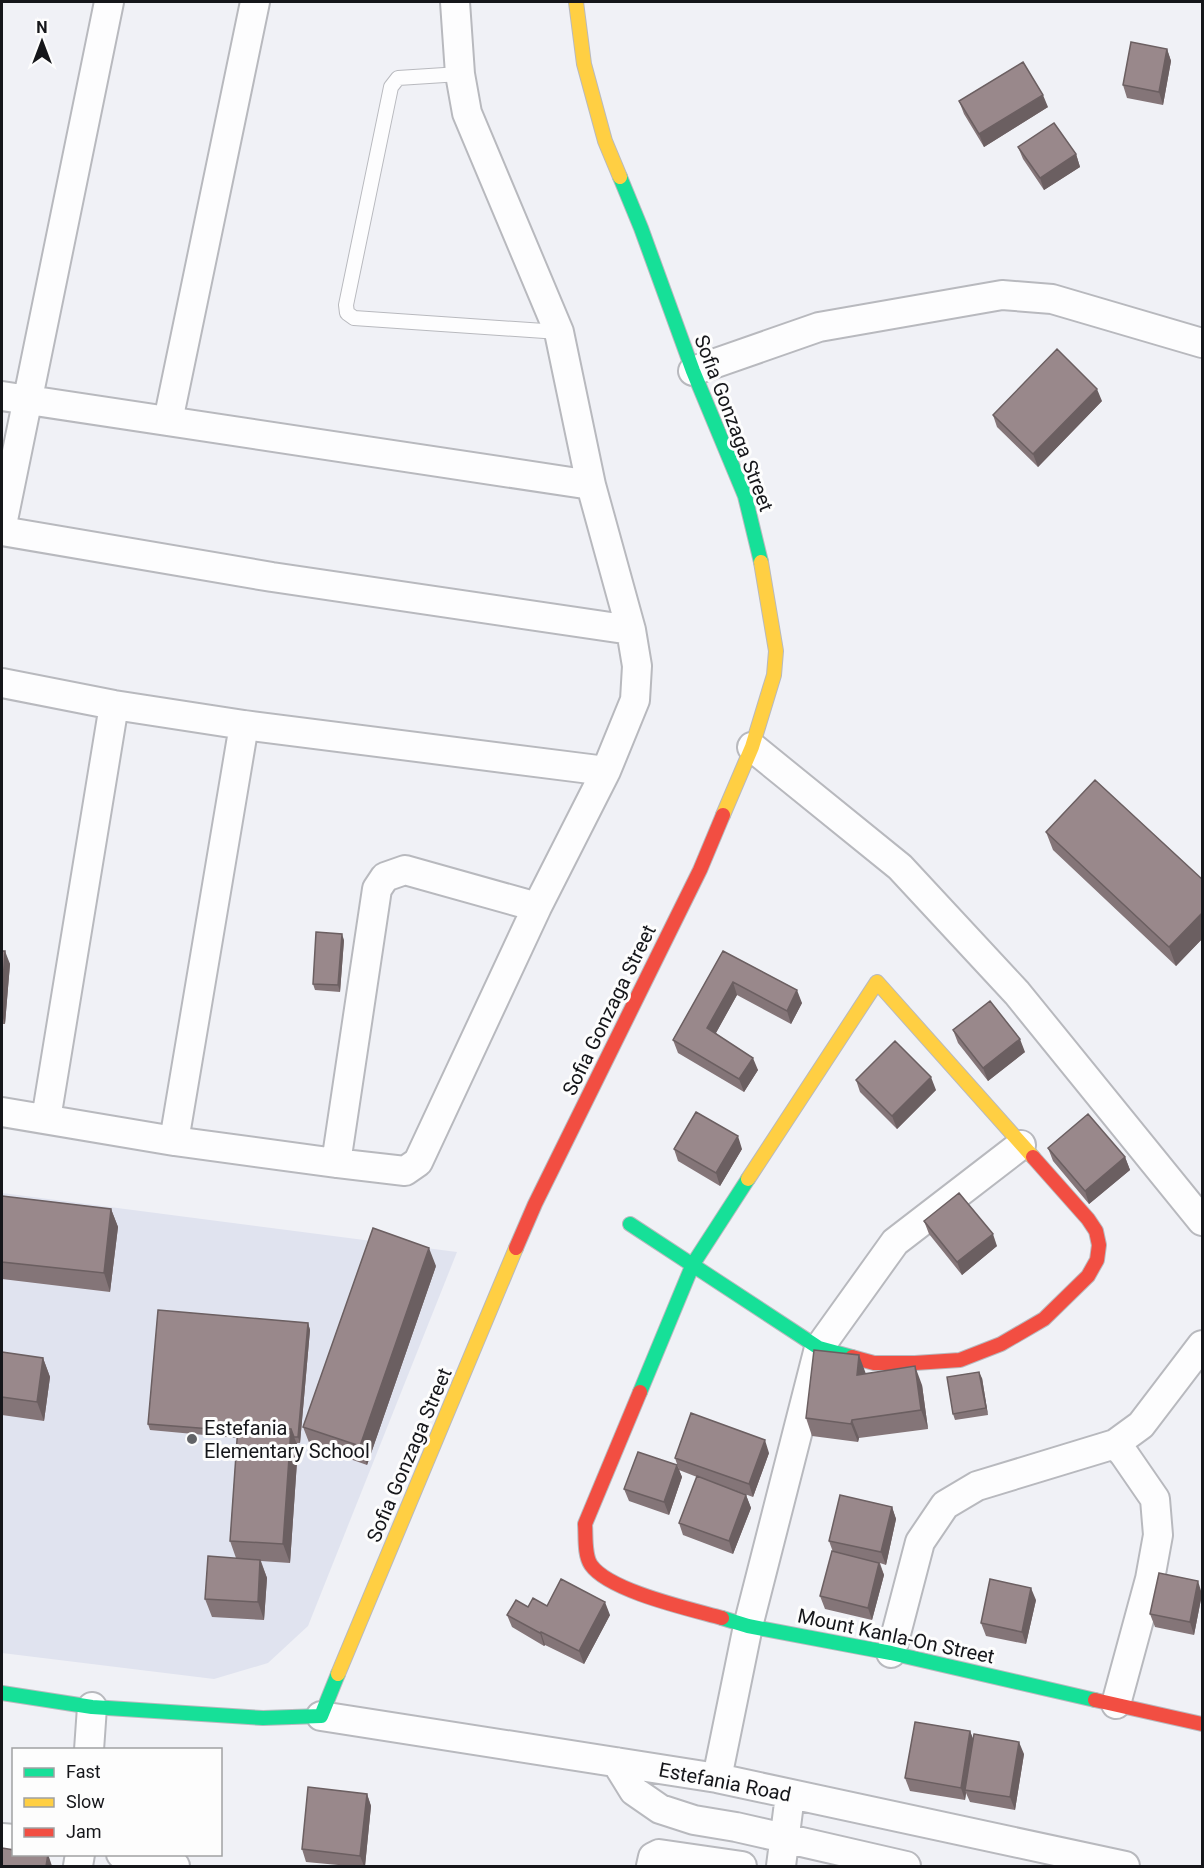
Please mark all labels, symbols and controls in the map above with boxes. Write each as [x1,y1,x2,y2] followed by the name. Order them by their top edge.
[12,12,72,72] north arrow
[36,18,48,37] text: N
[689,331,779,515] street label: Sofia Gonzaga Street
[557,921,661,1099] street label: Sofia Gonzaga Street
[361,1364,457,1546] street label: Sofia Gonzaga Street
[204,1416,370,1463] place label: Estefania Elementary School
[185,1432,199,1446] marker: Estefania Elementary School
[795,1603,997,1669] street label: Mount Kanla-On Street
[12,1748,222,1856] legend
[657,1757,793,1807] street label: Estefania Road
[66,1761,101,1782] text: Fast
[66,1791,105,1812] text: Slow
[66,1821,102,1842] text: Jam

